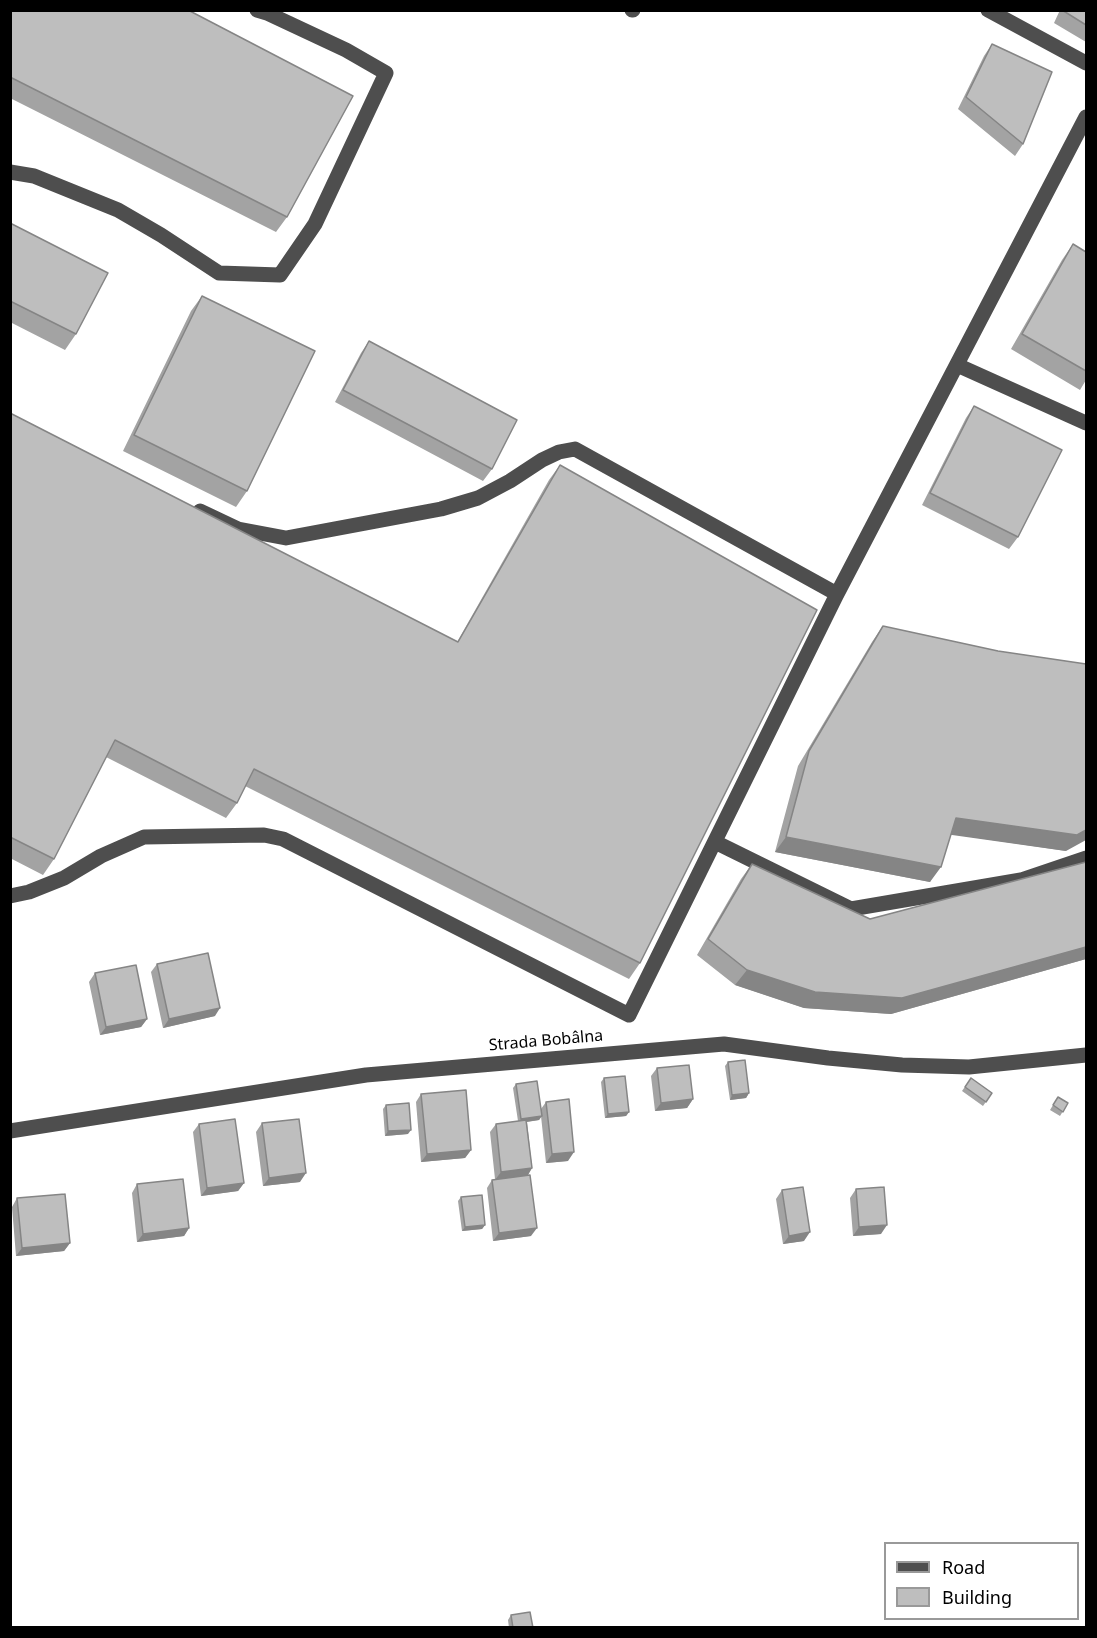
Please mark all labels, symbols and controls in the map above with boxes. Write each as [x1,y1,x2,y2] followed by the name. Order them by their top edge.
[488,1026,604,1056] street label: Strada Bobâlna
[884,1542,1079,1620] legend
[942,1555,985,1579] text: Road
[942,1585,1012,1609] text: Building

